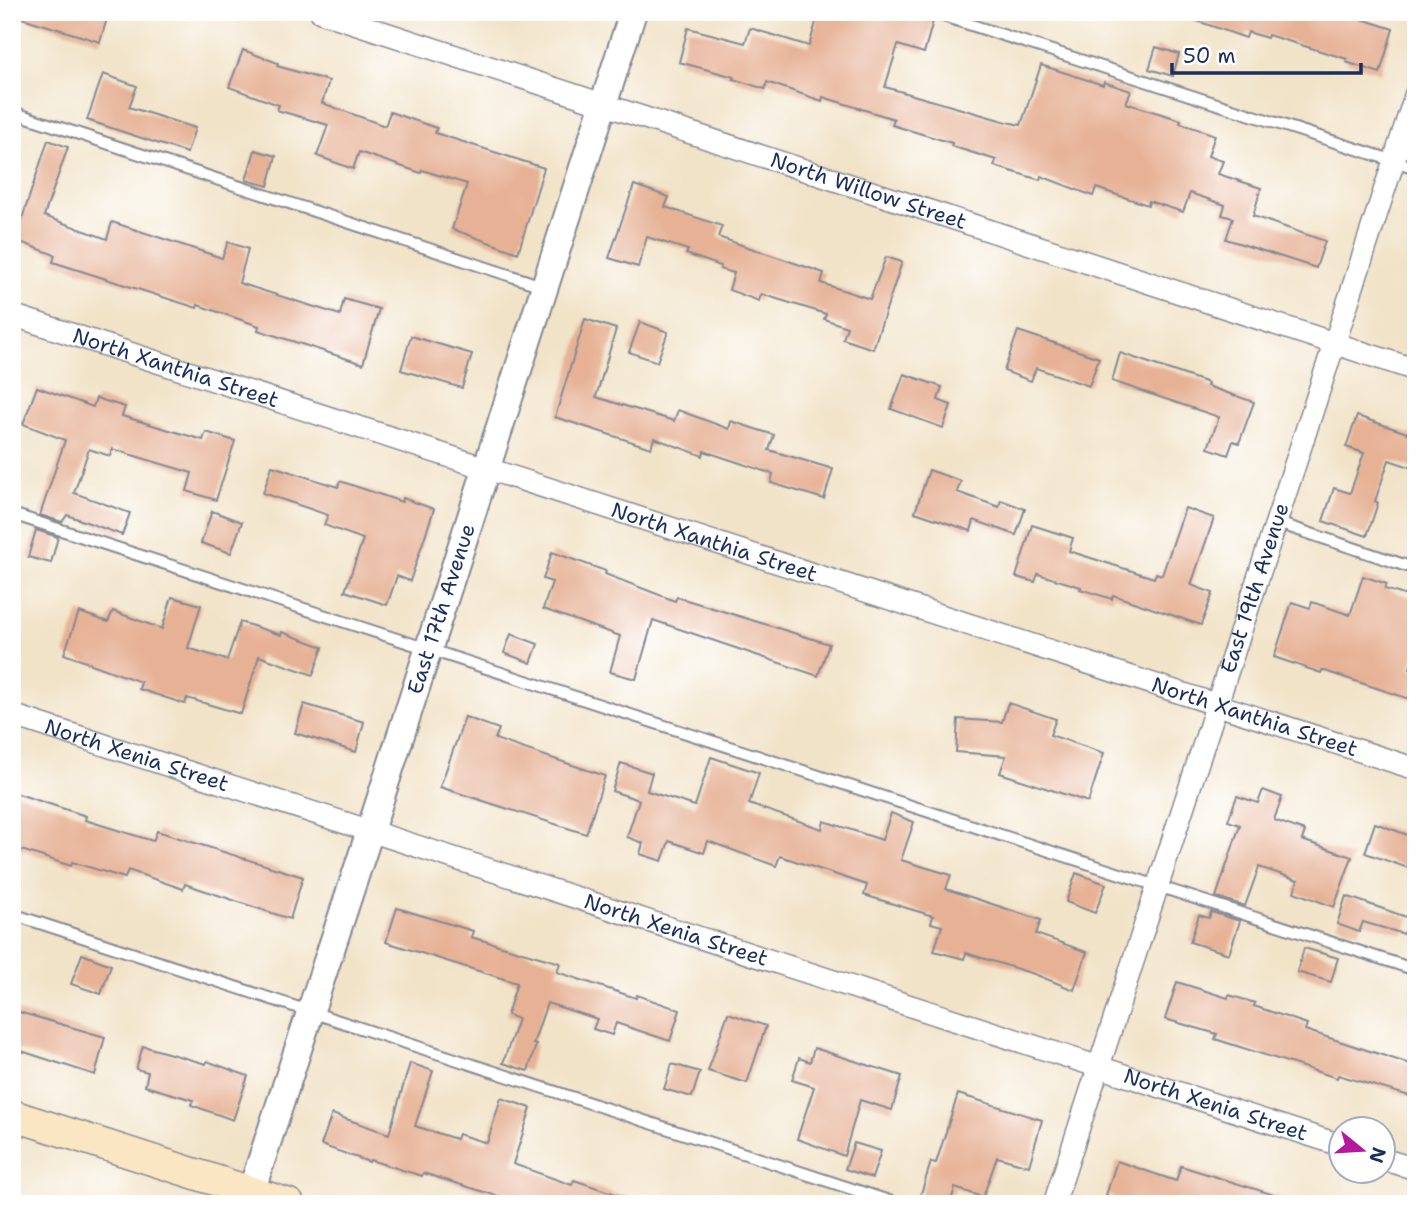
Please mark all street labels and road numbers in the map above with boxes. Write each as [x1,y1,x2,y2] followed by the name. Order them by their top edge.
[767,146,970,236] street label: North Willow Street
[69,322,282,414] street label: North Xanthia Street
[608,496,821,588] street label: North Xanthia Street
[1214,499,1296,677] street label: East 19th Avenue
[401,520,482,698] street label: East 17th Avenue
[1148,670,1361,763] street label: North Xanthia Street
[41,713,232,798] street label: North Xenia Street
[581,887,772,973] street label: North Xenia Street
[1120,1062,1311,1148] street label: North Xenia Street

